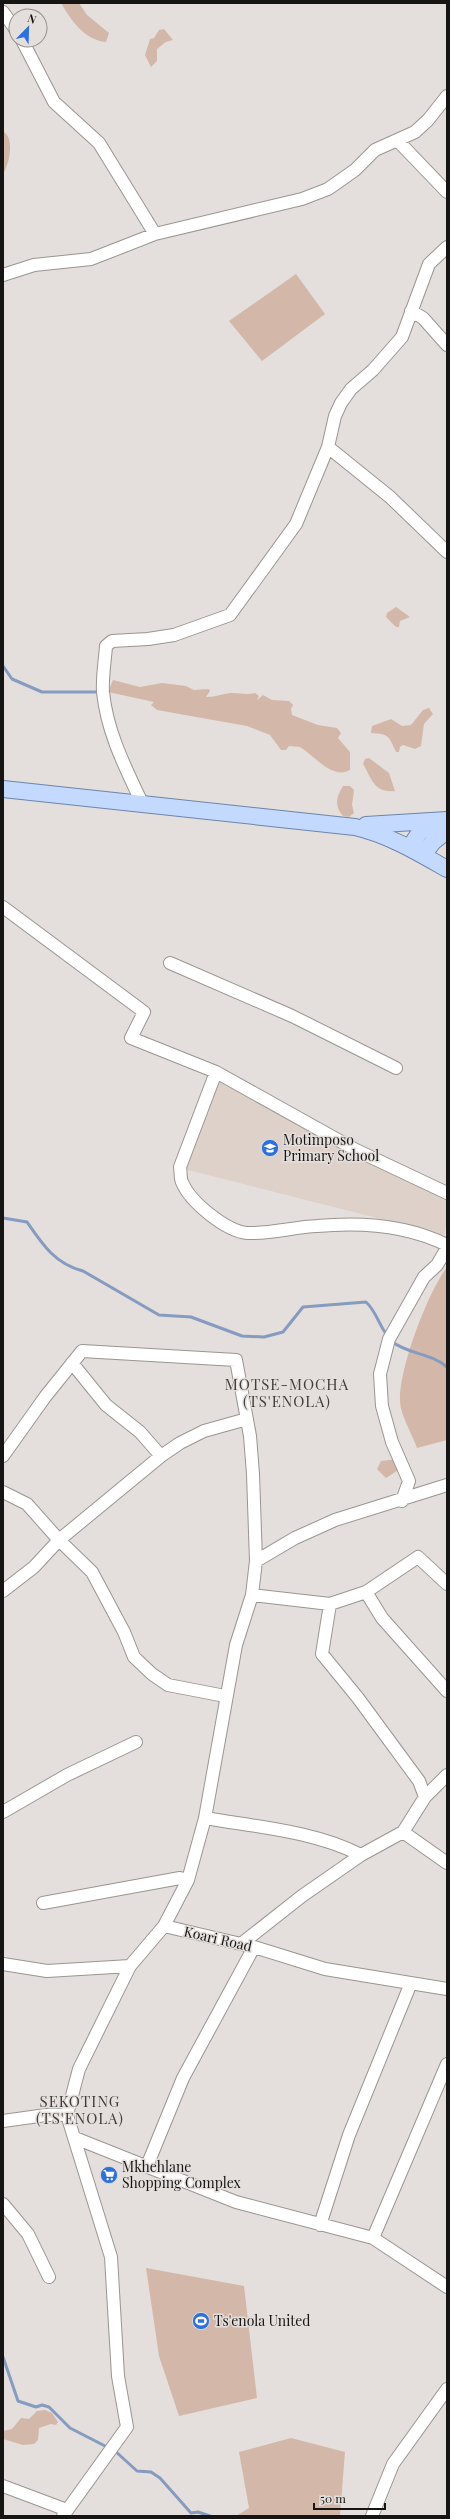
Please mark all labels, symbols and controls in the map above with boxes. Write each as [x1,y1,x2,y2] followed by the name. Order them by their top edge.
[8,8,48,48] north arrow
[26,10,39,27] text: N
[283,1130,379,1165] place label: Motimposo Primary School
[260,1138,280,1158] school or university icon: Motimposo Primary School
[225,1374,349,1411] district label: MOTSE-MOCHA (TS'ENOLA)
[182,1921,254,1956] street label: Koari Road
[36,2091,124,2128] district label: SEKOTING (TS'ENOLA)
[122,2157,242,2192] place label: Mkhehlane Shopping Complex
[99,2165,119,2185] supermarket icon: Mkhehlane Shopping Complex
[191,2311,211,2331] sports icon: Ts'enola United
[214,2311,310,2330] place label: Ts'enola United
[314,2485,385,2511] scale bar
[320,2490,346,2506] text: 50 m

